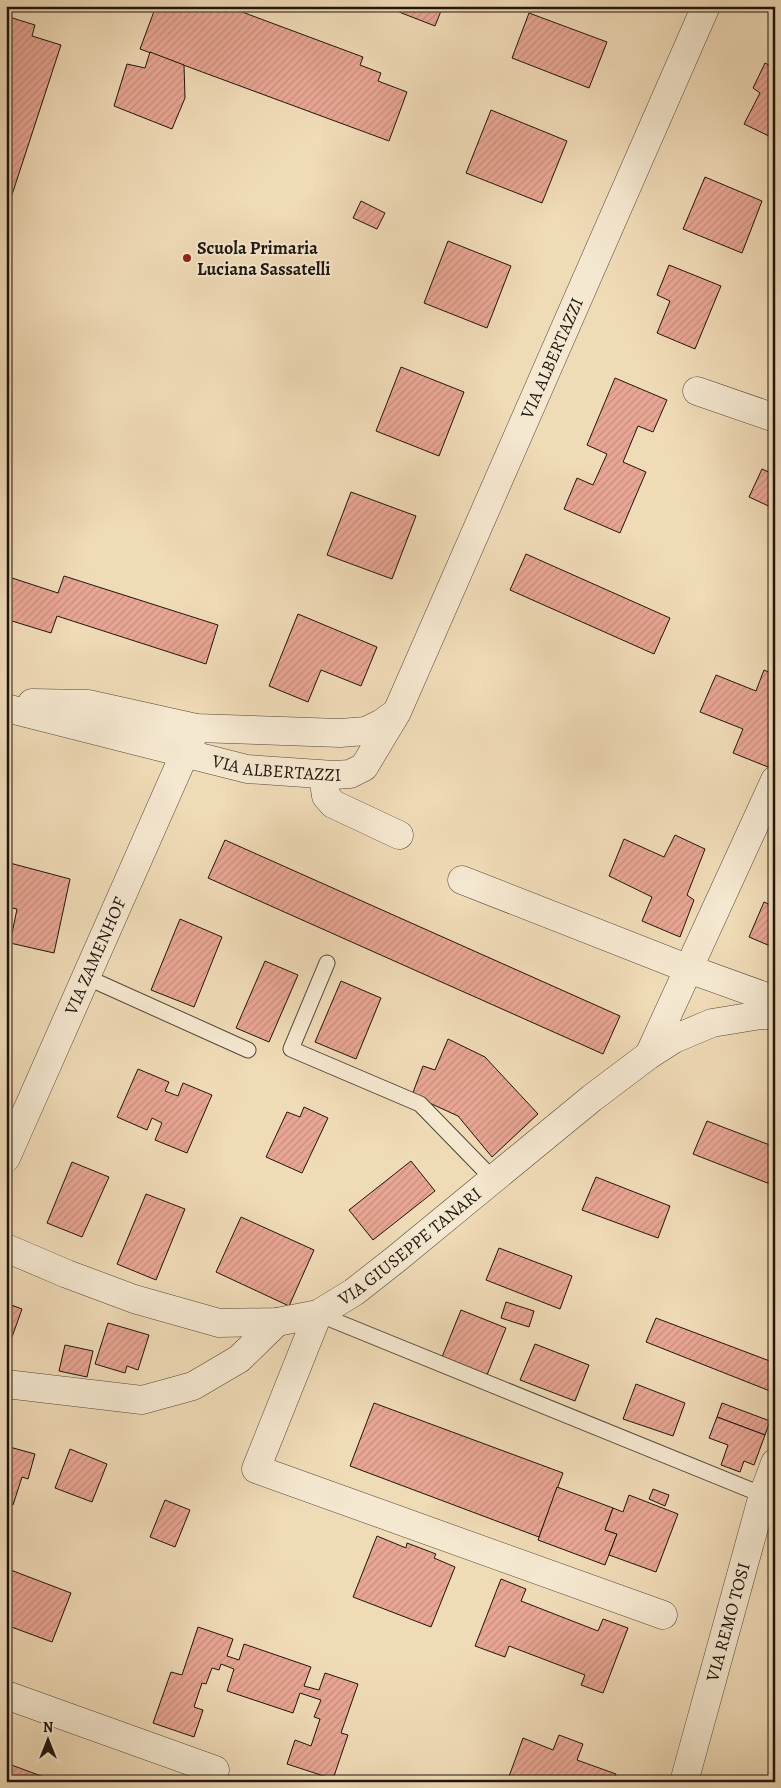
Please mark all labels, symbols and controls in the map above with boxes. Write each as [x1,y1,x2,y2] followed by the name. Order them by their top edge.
[197,236,330,281] place label: Scuola Primaria Luciana Sassatelli
[181,252,193,264] marker: Scuola Primaria Luciana Sassatelli
[514,294,589,423] street label: VIA ALBERTAZZI
[209,748,342,787] street label: VIA ALBERTAZZI
[58,893,132,1019] street label: VIA ZAMENHOF
[333,1182,486,1311] street label: VIA GIUSEPPE TANARI
[700,1560,756,1685] street label: VIA REMO TOSI
[22,1716,72,1766] north arrow
[43,1718,53,1737] text: N

